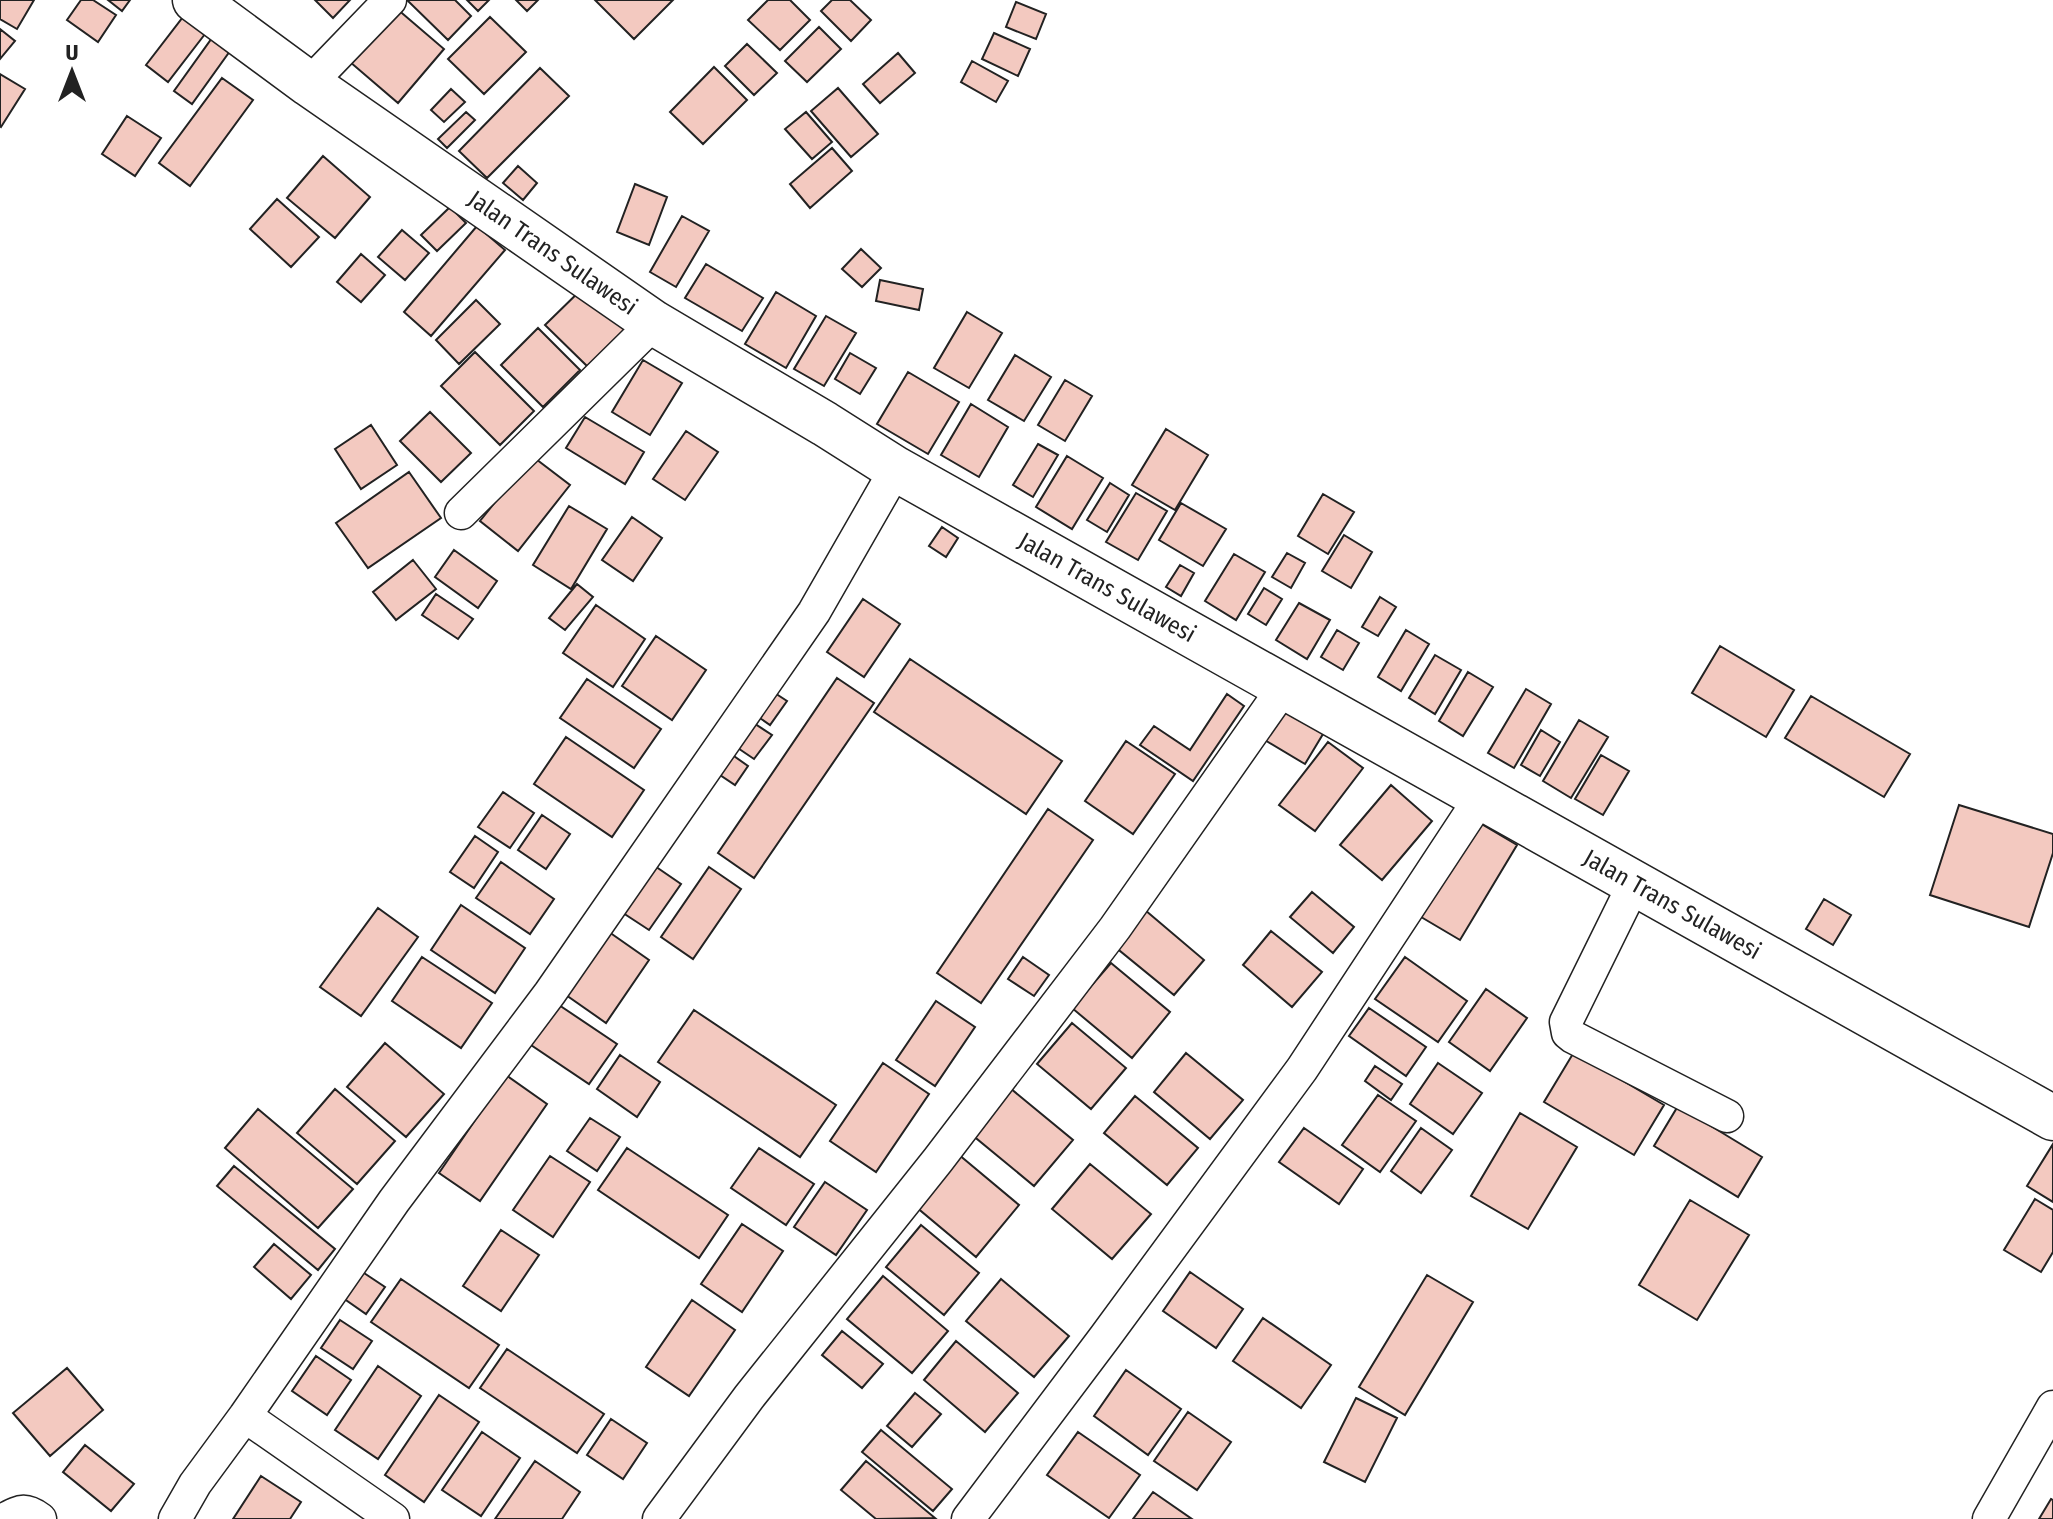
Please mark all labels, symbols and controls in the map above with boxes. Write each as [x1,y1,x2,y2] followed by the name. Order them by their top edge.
[32,32,112,112] north arrow
[66,39,78,66] text: U
[463,185,642,321] street label: Jalan Trans Sulawesi
[1013,527,1201,648] street label: Jalan Trans Sulawesi
[1579,844,1766,965] street label: Jalan Trans Sulawesi

